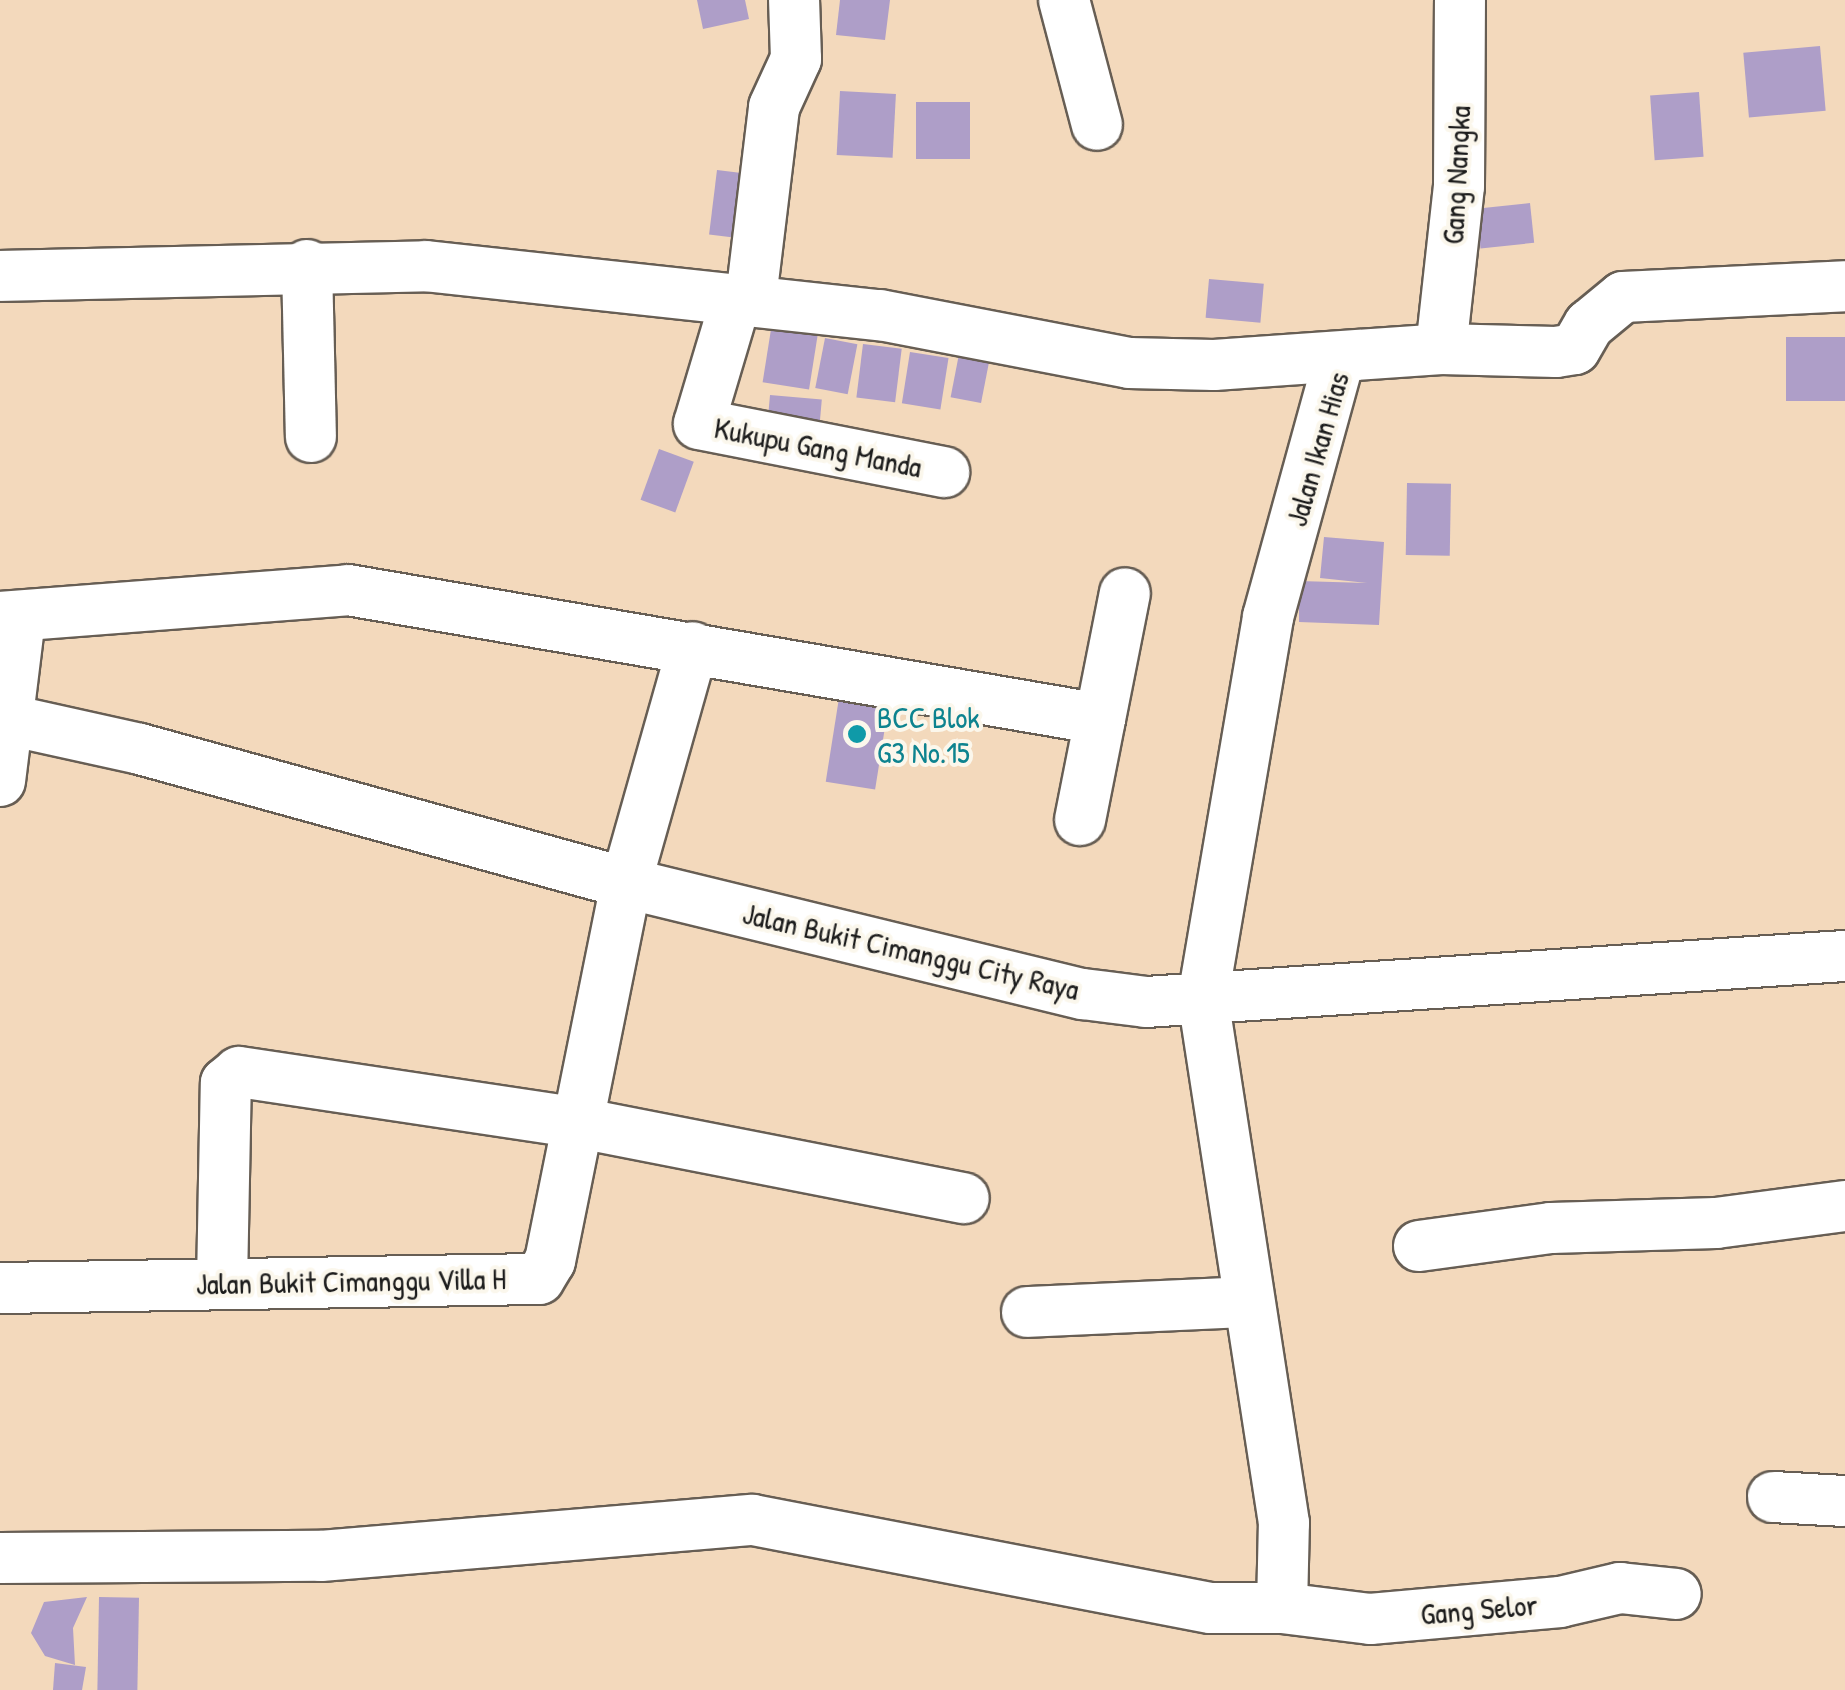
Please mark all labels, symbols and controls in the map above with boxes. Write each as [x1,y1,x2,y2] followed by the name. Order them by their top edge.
[1434,105,1478,245] street label: Gang Nangka
[1278,368,1356,530] street label: Jalan Ikan Hias
[711,409,925,485] street label: Kukupu Gang Manda
[877,699,980,770] place label: BCC Blok G3 No.15
[846,723,868,745] marker: BCC Blok G3 No.15
[739,895,1083,1007] street label: Jalan Bukit Cimanggu City Raya
[196,1260,506,1302] street label: Jalan Bukit Cimanggu Villa H
[1419,1586,1539,1632] street label: Gang Selor

